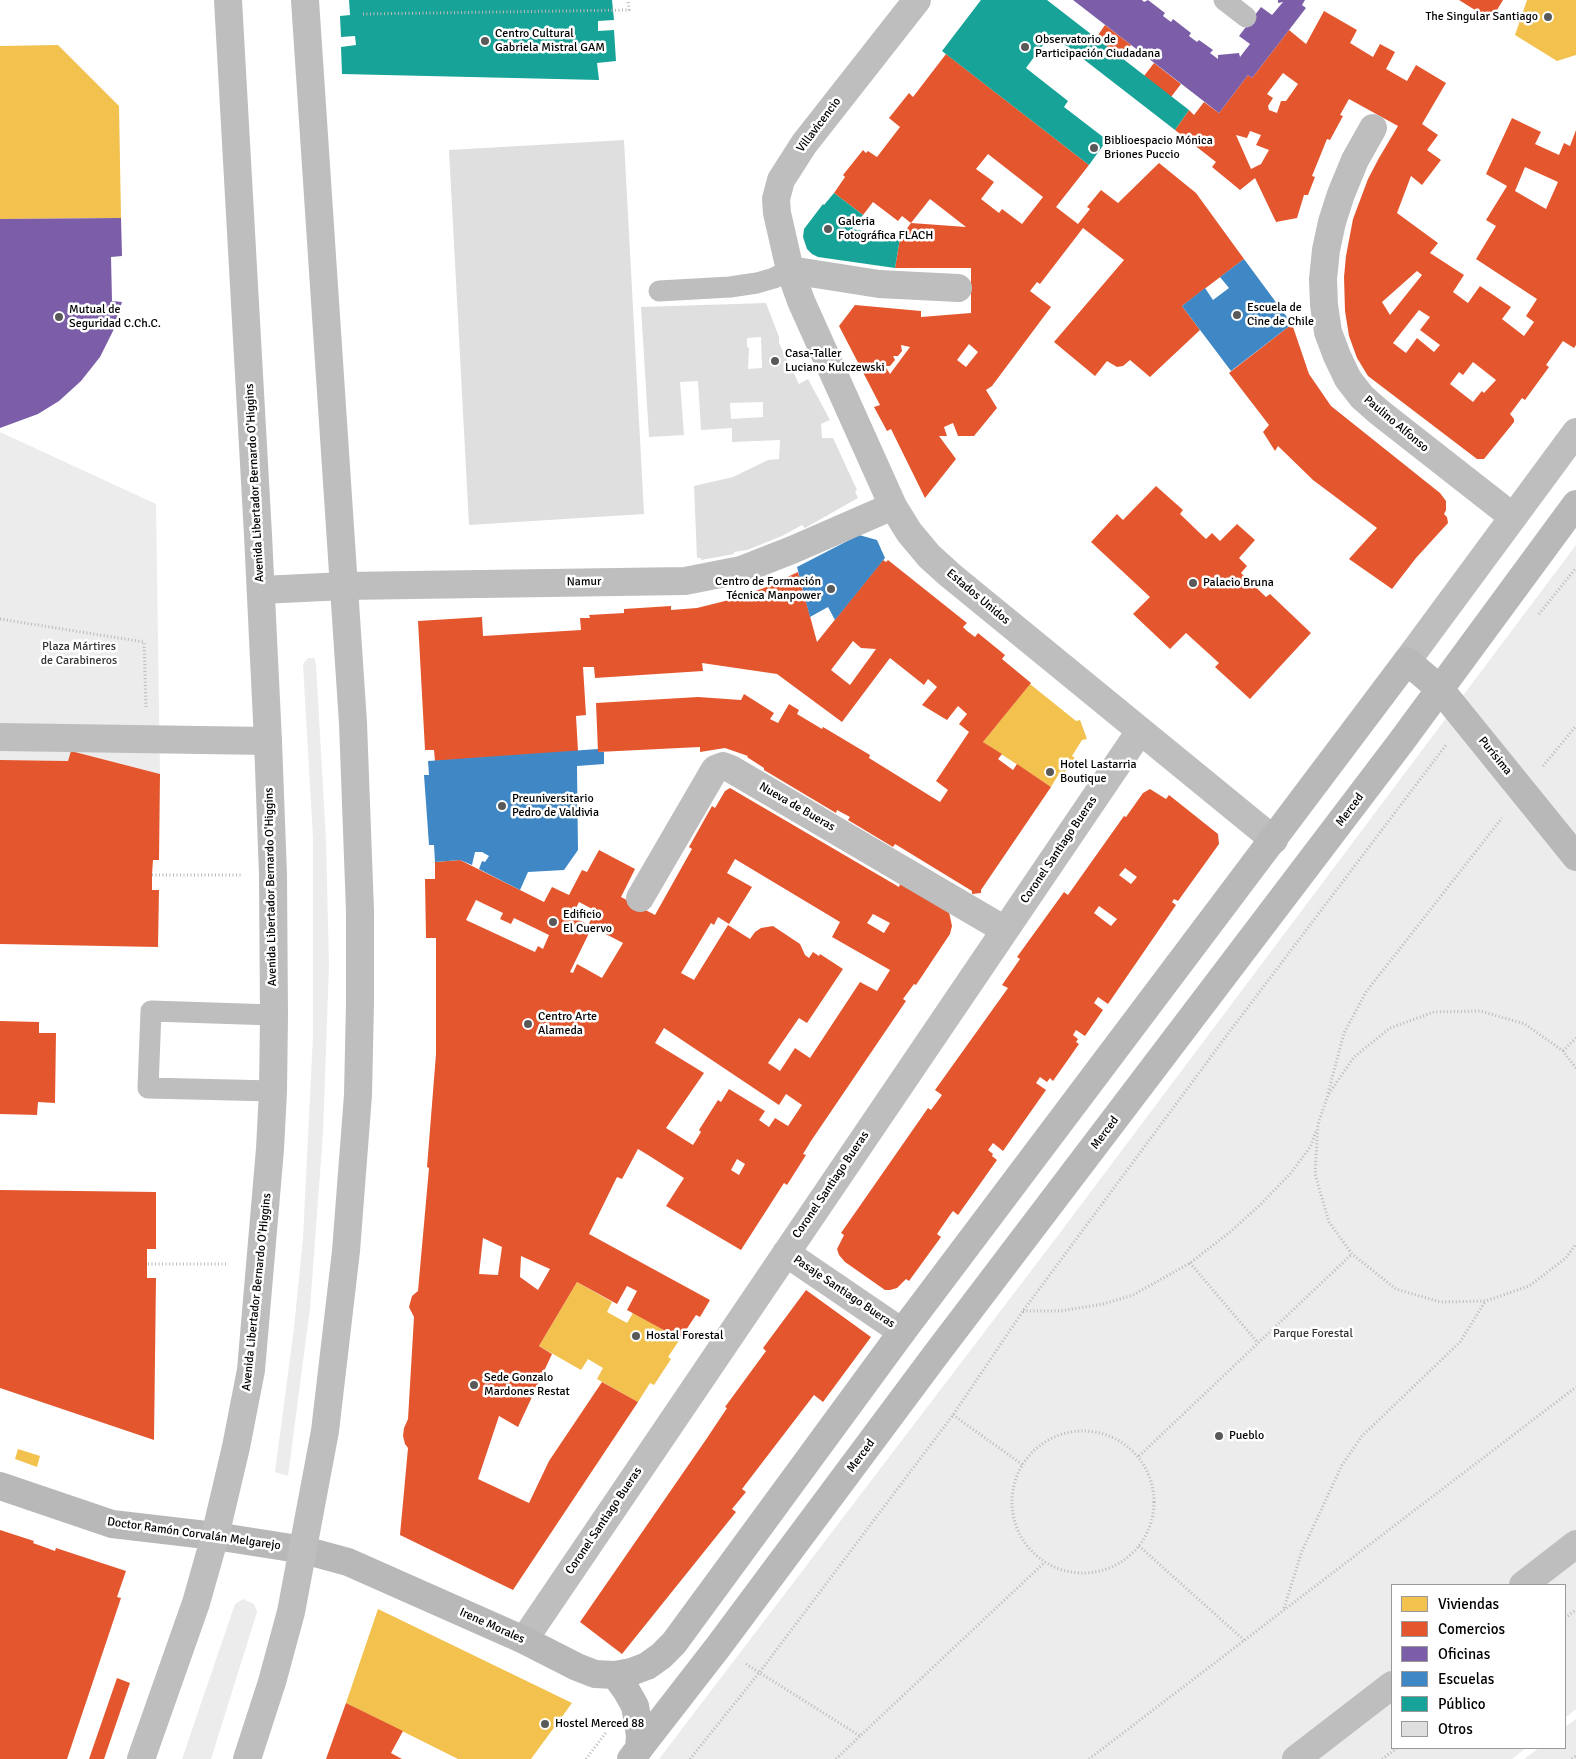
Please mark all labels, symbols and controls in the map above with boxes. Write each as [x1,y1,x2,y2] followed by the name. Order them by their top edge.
[1425,10,1538,24] place label: The Singular Santiago
[1542,11,1554,23] marker: The Singular Santiago
[495,27,605,55] place label: Centro Cultural Gabriela Mistral GAM
[1035,33,1160,61] place label: Observatorio de Participación Ciudadana
[479,35,491,47] marker: Centro Cultural Gabriela Mistral GAM
[1019,41,1031,53] marker: Observatorio de Participación Ciudadana
[794,95,844,155] street label: Villavicencio
[1104,134,1213,162] place label: Biblioespacio Mónica Briones Puccio
[1088,142,1100,154] marker: Biblioespacio Mónica Briones Puccio
[838,215,933,243] place label: Galeria Fotográfica FLACH
[822,223,834,235] marker: Galeria Fotográfica FLACH
[1247,301,1314,329] place label: Escuela de Cine de Chile
[69,303,161,331] place label: Mutual de Seguridad C.Ch.C.
[1231,309,1243,321] marker: Escuela de Cine de Chile
[53,311,65,323] marker: Mutual de Seguridad C.Ch.C.
[785,347,885,375] place label: Casa-Taller Luciano Kulczewski
[769,355,781,367] marker: Casa-Taller Luciano Kulczewski
[243,383,267,583] street label: Avenida Libertador Bernardo O'Higgins
[1361,393,1431,455] street label: Paulino Alfonso
[943,566,1013,628] street label: Estados Unidos
[566,574,602,590] street label: Namur
[715,575,821,603] place label: Centro de Formación Técnica Manpower
[1203,576,1274,590] place label: Palacio Bruna
[1187,577,1199,589] marker: Palacio Bruna
[825,583,837,595] marker: Centro de Formación Técnica Manpower
[41,640,117,668] park label: Plaza Mártires de Carabineros
[1475,734,1515,778] street label: Purísima
[1060,758,1137,786] place label: Hotel Lastarria Boutique
[1044,766,1056,778] marker: Hotel Lastarria Boutique
[757,779,837,835] street label: Nueva de Bueras
[262,788,280,986] street label: Avenida Libertador Bernardo O'Higgins
[1333,791,1367,829] street label: Merced
[512,792,599,820] place label: Preuniversitario Pedro de Valdivia
[1018,794,1100,906] street label: Coronel Santiago Bueras
[496,800,508,812] marker: Preuniversitario Pedro de Valdivia
[563,908,612,936] place label: Edificio El Cuervo
[547,916,559,928] marker: Edificio El Cuervo
[538,1010,597,1038] place label: Centro Arte Alameda
[522,1018,534,1030] marker: Centro Arte Alameda
[1088,1114,1122,1152] street label: Merced
[790,1129,872,1241] street label: Coronel Santiago Bueras
[239,1192,275,1392] street label: Avenida Libertador Bernardo O'Higgins
[790,1253,898,1331] street label: Pasaje Santiago Bueras
[1273,1327,1353,1341] park label: Parque Forestal
[646,1329,723,1343] place label: Hostal Forestal
[630,1330,642,1342] marker: Hostal Forestal
[484,1371,570,1399] place label: Sede Gonzalo Mardones Restat
[468,1379,480,1391] marker: Sede Gonzalo Mardones Restat
[1229,1429,1264,1443] place label: Pueblo
[1213,1430,1225,1442] marker: Pueblo
[844,1437,878,1475] street label: Merced
[563,1465,645,1577] street label: Coronel Santiago Bueras
[106,1515,282,1553] street label: Doctor Ramón Corvalán Melgarejo
[1391,1584,1566,1749] legend
[1438,1595,1499,1613] text: Viviendas
[457,1605,527,1647] street label: Irene Morales
[1438,1620,1505,1638] text: Comercios
[1438,1645,1490,1663] text: Oficinas
[1438,1670,1494,1688] text: Escuelas
[1438,1695,1486,1713] text: Público
[555,1717,644,1731] place label: Hostel Merced 88
[539,1718,551,1730] marker: Hostel Merced 88
[1438,1720,1473,1738] text: Otros

